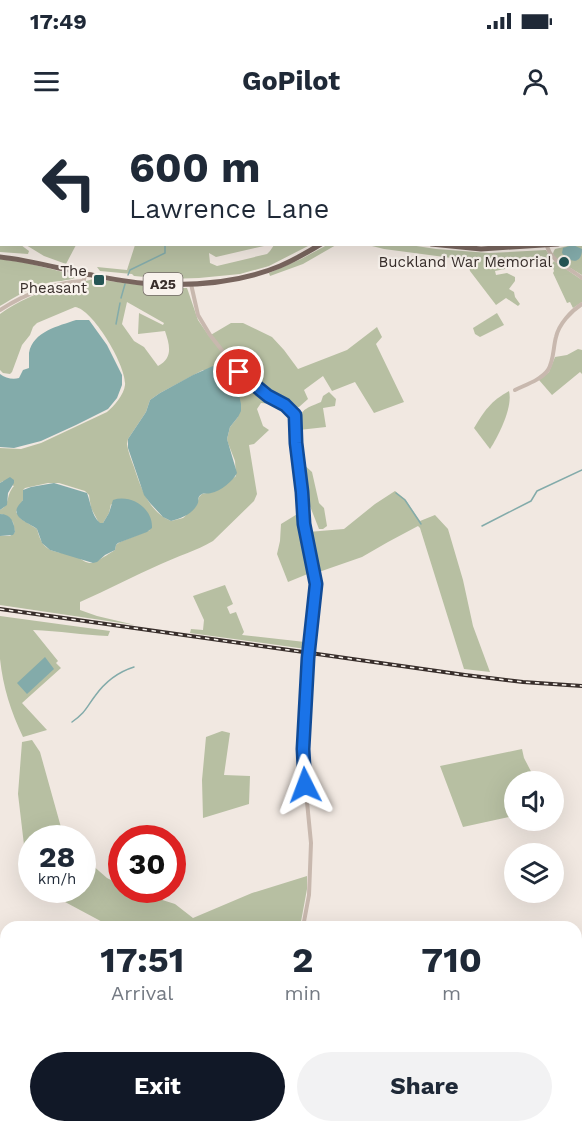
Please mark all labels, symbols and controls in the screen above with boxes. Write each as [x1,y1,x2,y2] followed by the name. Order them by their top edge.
[30,9,87,34] text: 17:49
[30,65,63,98] icon: menu
[242,65,340,97] text: GoPilot
[519,65,552,98] icon: person
[129,143,261,192] text: 600 m
[30,144,108,222] icon: left
[129,193,329,225] text: Lawrence Lane
[378,253,552,271] place label: Buckland War Memorial
[557,255,571,269] marker: Buckland War Memorial
[20,262,88,297] place label: The Pheasant
[92,273,106,287] marker: The Pheasant
[144,273,182,295] road number: A25
[213,346,264,397] pin
[222,355,255,388] icon: arrive
[273,753,337,817] position arrow
[504,771,564,903] map controls
[504,771,564,831] button: sound
[108,825,186,903] speed limit sign: 30
[39,839,75,874] text: 28
[504,843,564,903] button: layers
[38,870,76,888] text: km/h
[100,939,184,981] text: 17:51
[292,939,314,981] text: 2
[421,939,482,981] text: 710
[111,981,173,1005] text: Arrival
[284,981,321,1005] text: min
[442,981,461,1005] text: m
[30,1052,285,1121] button: Exit
[297,1052,552,1121] button: Share

